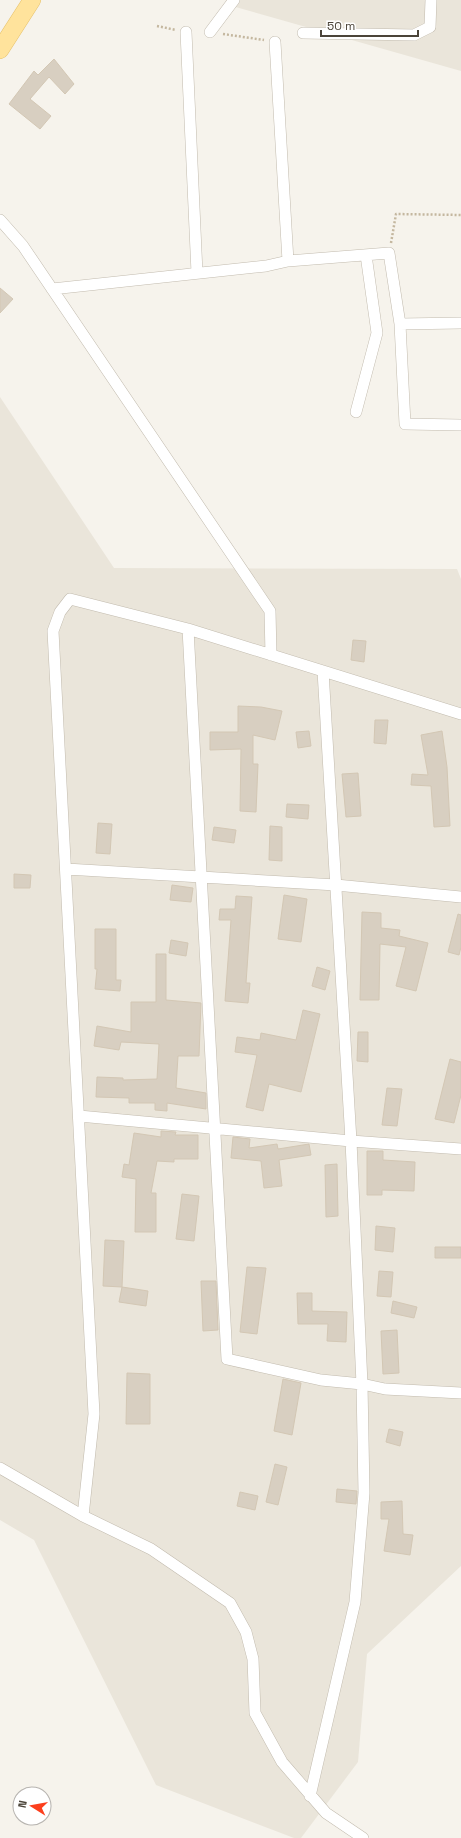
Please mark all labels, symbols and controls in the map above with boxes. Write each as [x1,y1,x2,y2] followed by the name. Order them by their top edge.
[321,12,418,38] scale bar
[327,18,355,34] text: 50 m
[12,1786,52,1826] north arrow
[15,1799,30,1809] text: N

